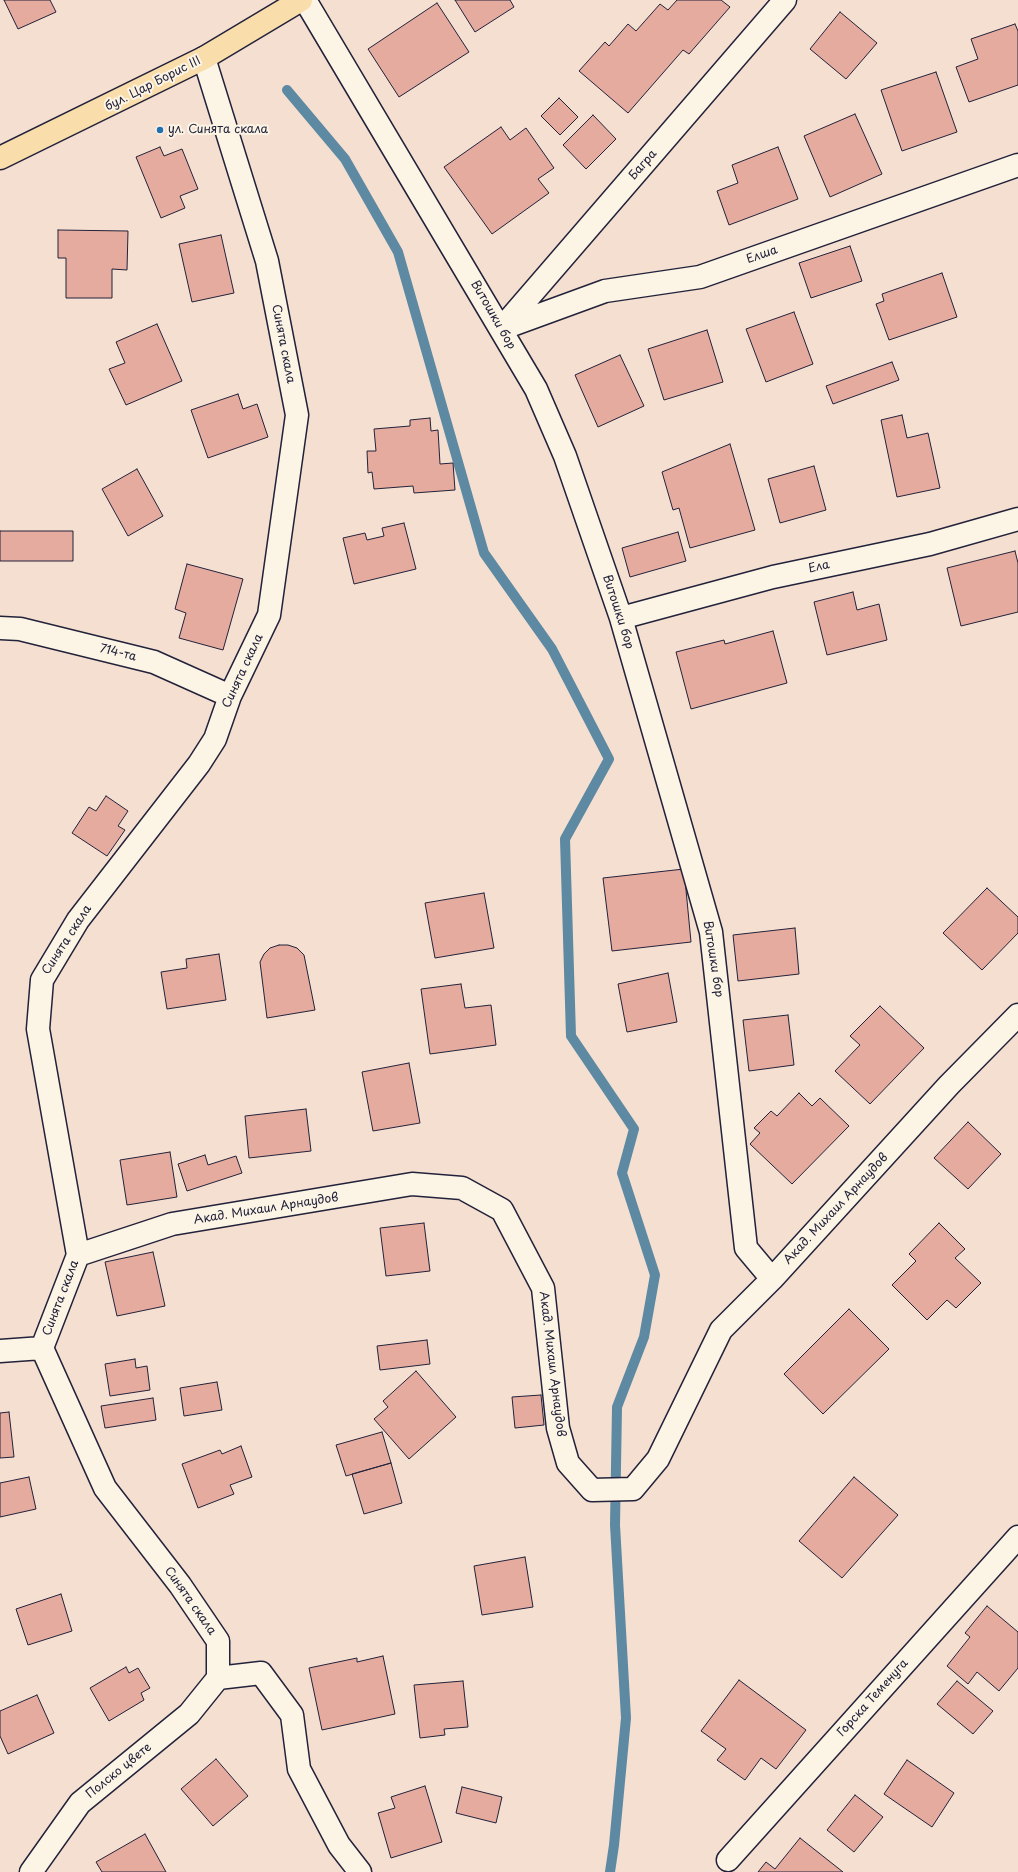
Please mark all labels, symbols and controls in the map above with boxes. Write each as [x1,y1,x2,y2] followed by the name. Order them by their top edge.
[103,54,203,114] street label: бул. Цар Борис III
[168,123,268,137] place label: ул. Синята скала
[155,125,165,135] marker: ул. Синята скала
[626,147,660,183] street label: Багра
[745,243,779,267] street label: Елша
[467,278,519,352] street label: Витошки бор
[268,303,298,385] street label: Синята скала
[807,558,831,576] street label: Ела
[599,573,637,651] street label: Витошки бор
[220,632,266,710] street label: Синята скала
[98,641,138,665] street label: 714-та
[39,903,95,977] street label: Синята скала
[700,920,726,998] street label: Витошки бор
[781,1151,891,1267] street label: Акад. Михаил Арнаудов
[193,1190,339,1228] street label: Акад. Михаил Арнаудов
[40,1258,82,1338] street label: Синята скала
[536,1290,568,1438] street label: Акад. Михаил Арнаудов
[161,1564,219,1638] street label: Синята скала
[834,1656,912,1740] street label: Горска Теменуга
[83,1740,155,1802] street label: Полско цвете

